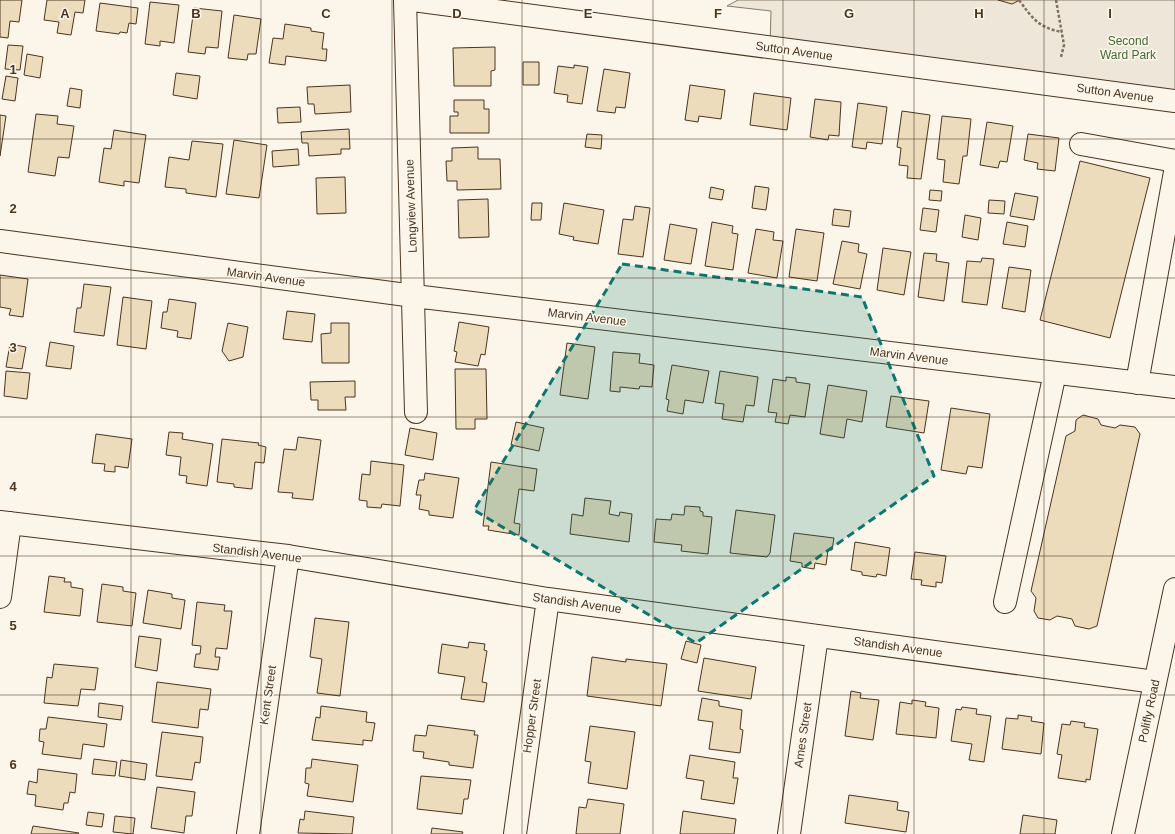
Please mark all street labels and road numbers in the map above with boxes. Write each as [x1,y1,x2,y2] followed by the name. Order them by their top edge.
[754,39,834,63] street label: Sutton Avenue
[1075,81,1155,105] street label: Sutton Avenue
[402,159,420,253] street label: Longview Avenue
[226,265,306,289] street label: Marvin Avenue
[547,305,627,329] street label: Marvin Avenue
[869,344,949,368] street label: Marvin Avenue
[212,541,303,565] street label: Standish Avenue
[532,590,623,616] street label: Standish Avenue
[853,634,944,660] street label: Standish Avenue
[257,664,279,726] street label: Kent Street
[520,677,544,754] street label: Hopper Street
[1135,678,1163,744] street label: Polifly Road
[791,701,815,769] street label: Ames Street

